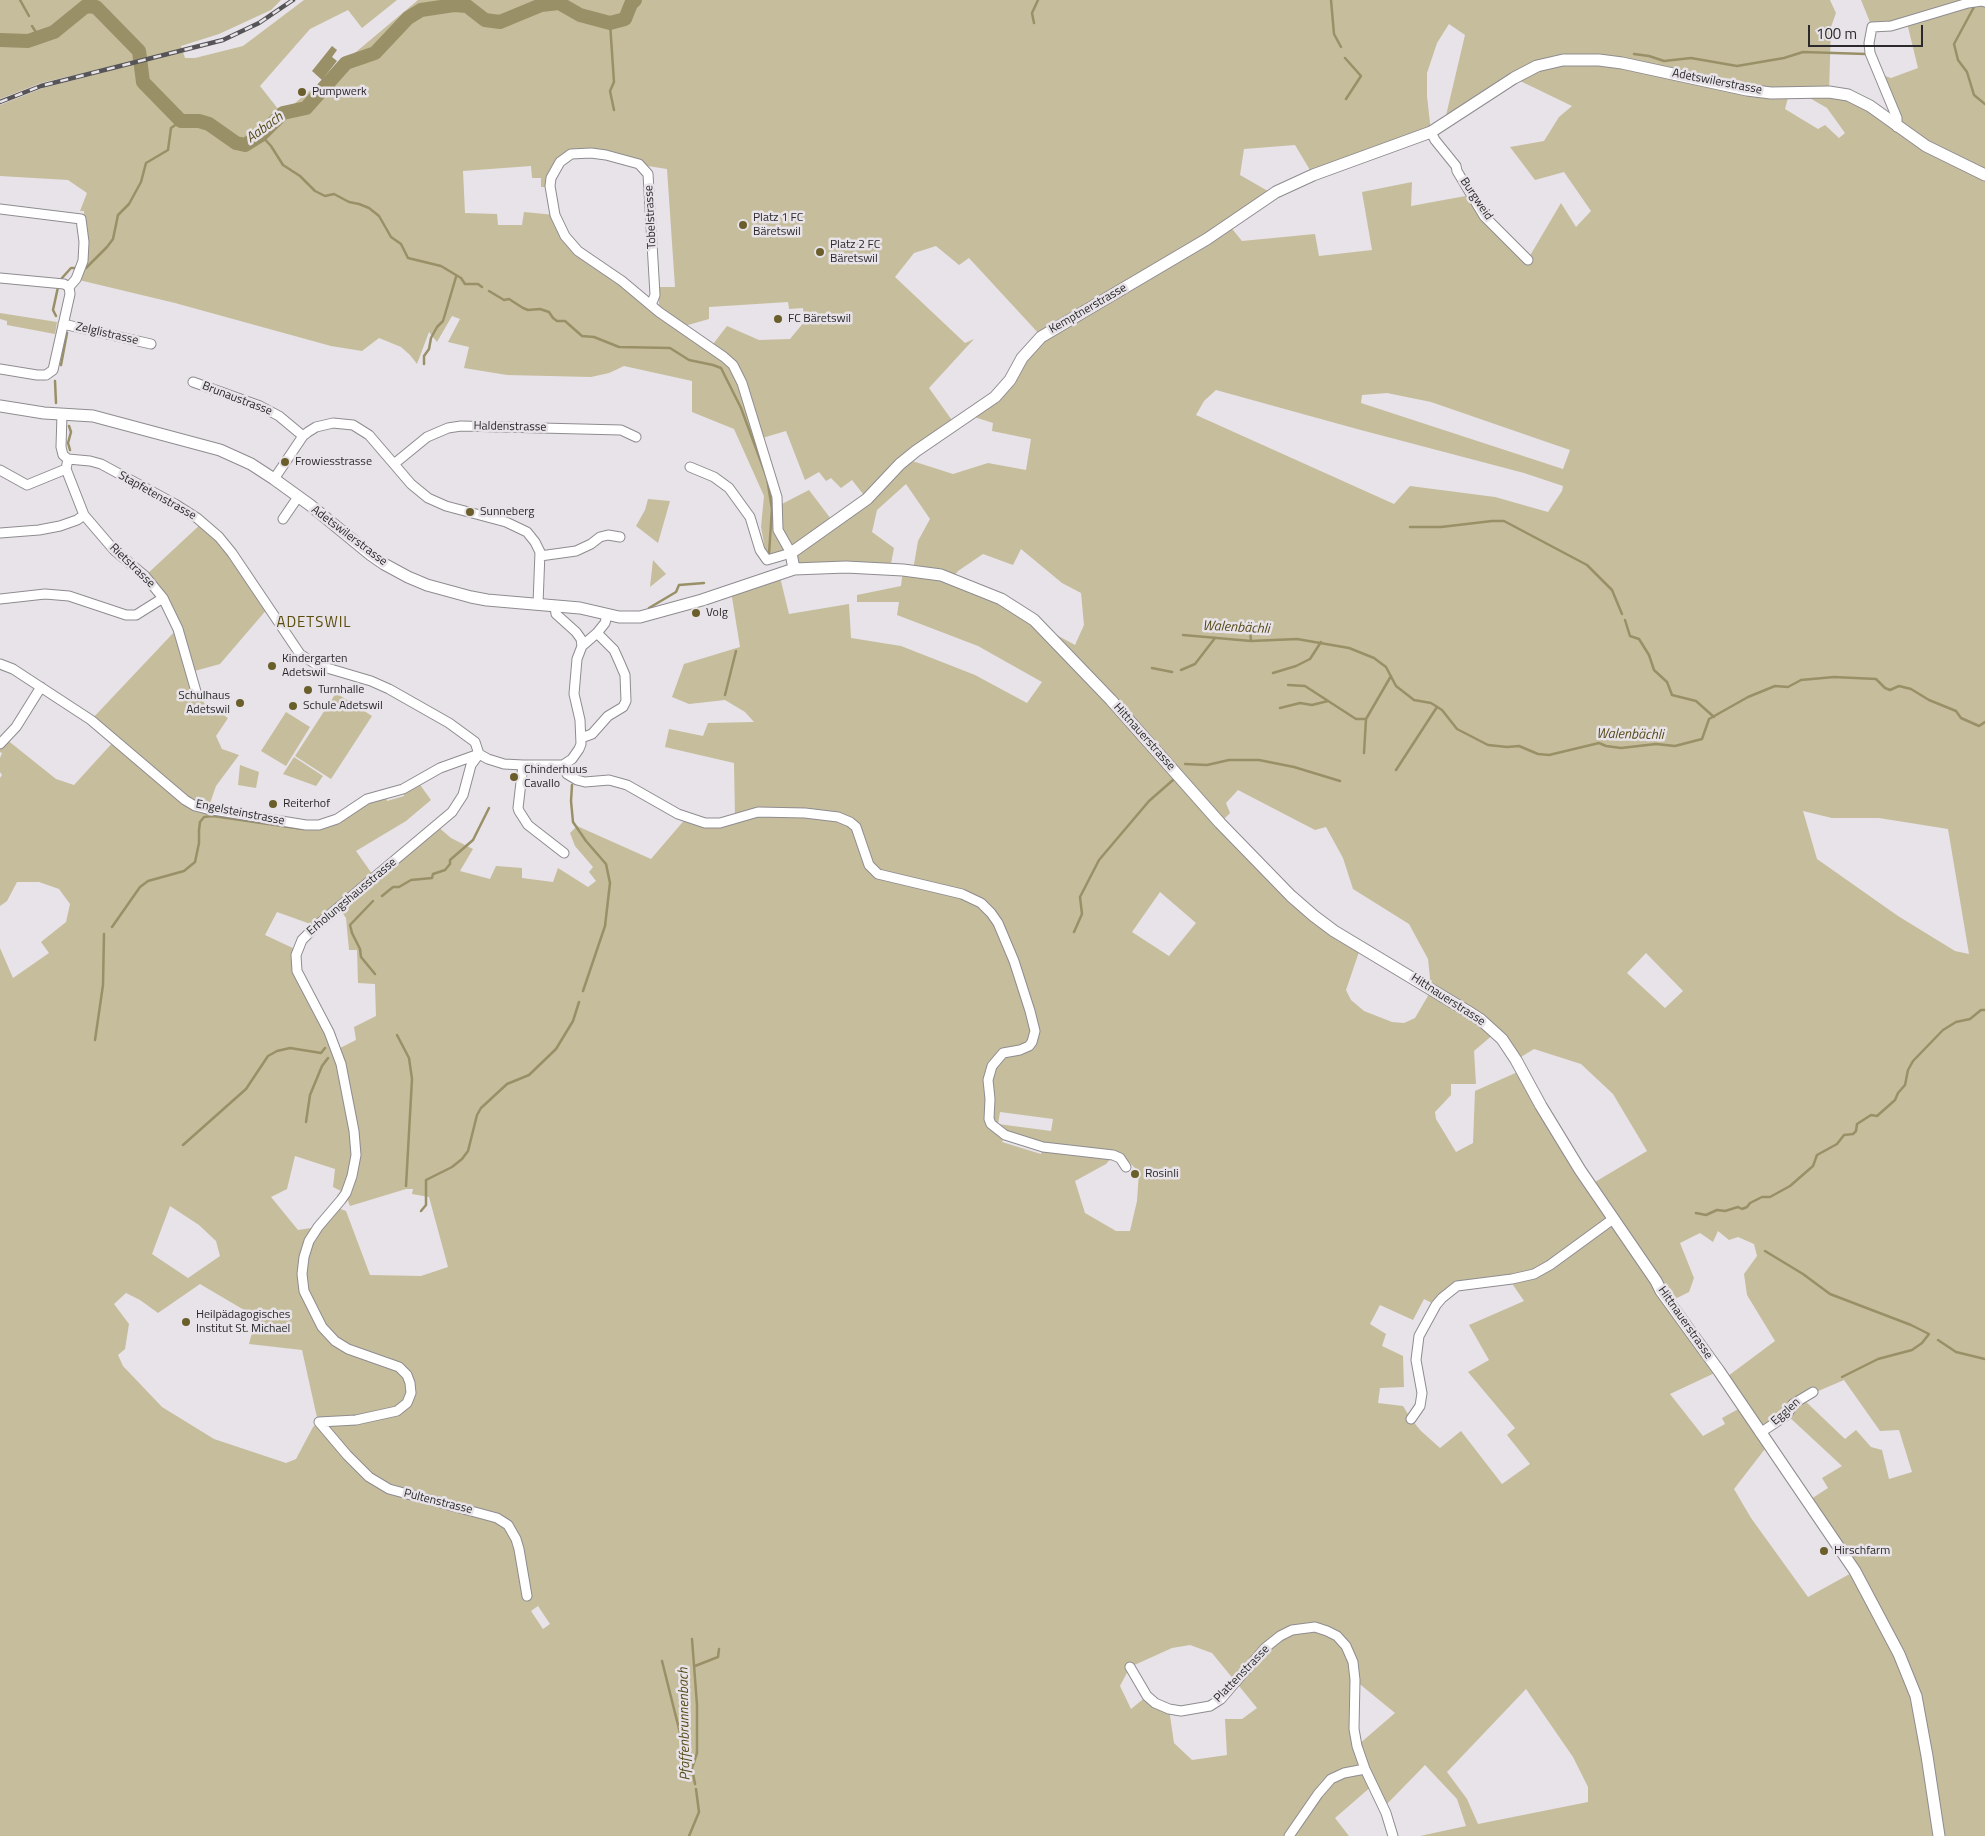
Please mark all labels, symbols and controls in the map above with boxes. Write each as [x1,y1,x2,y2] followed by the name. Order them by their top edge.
[1810,15,1925,47] scale bar
[1816,22,1857,45] text: 100 m
[1671,66,1763,98] street label: Adetswilerstrasse
[312,85,367,99] place label: Pumpwerk
[296,86,308,98] marker: Pumpwerk
[243,109,287,147] water label: Aabach
[1457,175,1495,223] street label: Burgweid
[642,185,660,249] street label: Tobelstrasse
[753,211,803,239] place label: Platz 1 FC Bäretswil
[737,219,749,231] marker: Platz 1 FC Bäretswil
[830,238,880,266] place label: Platz 2 FC Bäretswil
[814,246,826,258] marker: Platz 2 FC Bäretswil
[1047,281,1129,337] street label: Kemptnerstrasse
[788,312,851,326] place label: FC Bäretswil
[772,313,784,325] marker: FC Bäretswil
[74,320,140,348] street label: Zelglistrasse
[200,379,274,419] street label: Brunaustrasse
[473,419,547,435] street label: Haldenstrasse
[295,455,372,469] place label: Frowiesstrasse
[279,456,291,468] marker: Frowiesstrasse
[116,469,198,523] street label: Stapfetenstrasse
[308,503,390,569] street label: Adetswilerstrasse
[480,505,534,519] place label: Sunneberg
[464,506,476,518] marker: Sunneberg
[106,541,158,591] street label: Rietstrasse
[706,606,728,620] place label: Volg
[690,607,702,619] marker: Volg
[275,614,353,632] district label: ADETSWIL
[1202,618,1270,638] water label: Walenbächli
[282,652,347,680] place label: Kindergarten Adetswil
[266,660,278,672] marker: Kindergarten Adetswil
[318,683,364,697] place label: Turnhalle
[302,684,314,696] marker: Turnhalle
[178,689,230,717] place label: Schulhaus Adetswil
[234,697,246,709] marker: Schulhaus Adetswil
[303,699,383,713] place label: Schule Adetswil
[287,700,299,712] marker: Schule Adetswil
[1110,700,1178,774] street label: Hittnauerstrasse
[1596,726,1664,744] water label: Walenbächli
[524,763,587,791] place label: Chinderhuus Cavallo
[508,771,520,783] marker: Chinderhuus Cavallo
[194,797,286,829] street label: Engelsteinstrasse
[283,797,330,811] place label: Reiterhof
[267,798,279,810] marker: Reiterhof
[304,855,400,939] street label: Erholungshausstrasse
[1408,971,1488,1029] street label: Hittnauerstrasse
[1145,1167,1179,1181] place label: Rosinli
[1129,1168,1141,1180] marker: Rosinli
[1655,1284,1715,1362] street label: Hittnauerstrasse
[196,1308,290,1336] place label: Heilpädagogisches Institut St. Michael
[180,1316,192,1328] marker: Heilpädagogisches Institut St. Michael
[1769,1395,1803,1429] street label: Egglen
[402,1487,474,1517] street label: Pultenstrasse
[1834,1544,1890,1558] place label: Hirschfarm
[1818,1545,1830,1557] marker: Hirschfarm
[1211,1642,1273,1706] street label: Plattenstrasse
[676,1667,694,1781] water label: Pfaffenbrunnenbach

